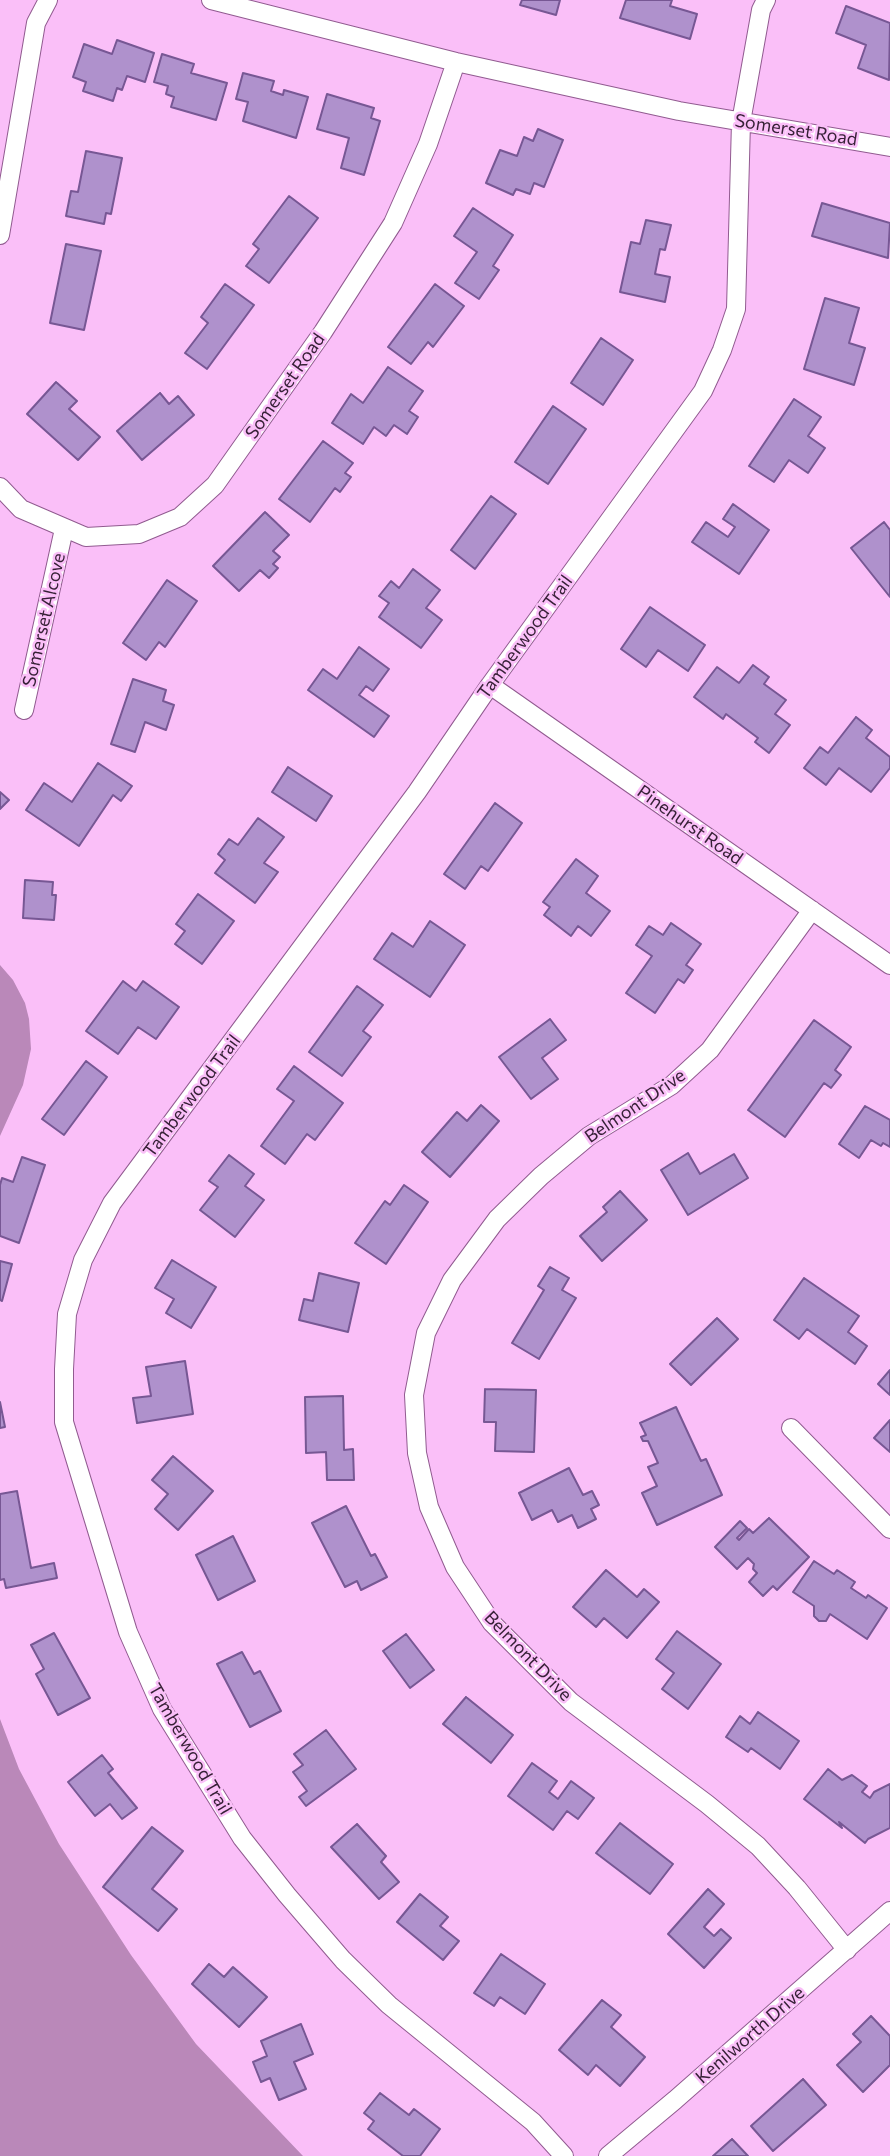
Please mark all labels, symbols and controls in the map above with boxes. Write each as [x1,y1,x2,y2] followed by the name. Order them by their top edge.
[733,110,859,150] street label: Somerset Road
[241,329,329,443] street label: Somerset Road
[18,551,70,689] street label: Somerset Alcove
[473,571,577,703] street label: Tamberwood Trail
[633,781,747,869] street label: Pinehurst Road
[139,1031,245,1161] street label: Tamberwood Trail
[581,1064,689,1148] street label: Belmont Drive
[480,1606,576,1706] street label: Belmont Drive
[144,1680,236,1818] street label: Tamberwood Trail
[691,1982,809,2088] street label: Kenilworth Drive

